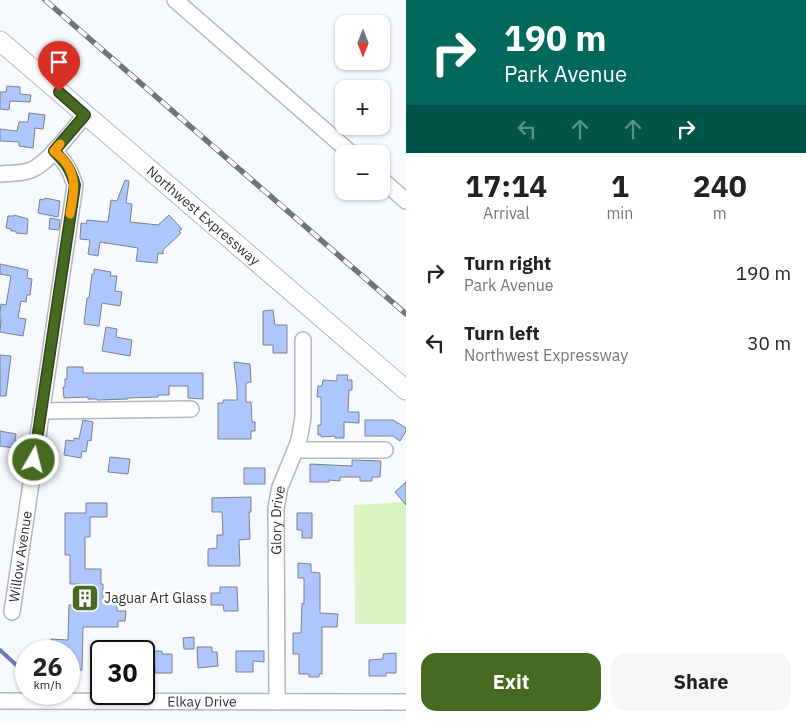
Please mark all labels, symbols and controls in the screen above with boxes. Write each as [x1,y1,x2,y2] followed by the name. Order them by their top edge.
[335,15,390,70] north arrow
[335,15,390,200] map controls
[504,15,607,61] text: 190 m
[421,20,486,85] icon: right
[38,41,80,92] pin
[45,48,73,76] icon: arrive
[504,59,627,88] text: Park Avenue
[335,80,390,135] button: +
[513,115,541,143] icon: left
[566,115,594,143] icon: ahead
[619,115,647,143] icon: ahead
[672,115,700,143] icon: right
[335,145,390,200] button: −
[143,162,264,269] street label: Northwest Expressway
[465,166,547,205] text: 17:14
[611,166,629,205] text: 1
[693,166,747,205] text: 240
[483,203,530,223] text: Arrival
[606,203,633,223] text: min
[713,203,727,223] text: m
[464,251,551,275] text: Turn right
[421,259,449,287] icon: right
[736,261,791,285] text: 190 m
[464,275,554,295] text: Park Avenue
[464,321,540,345] text: Turn left
[421,329,449,357] icon: left
[747,331,791,355] text: 30 m
[464,345,628,365] text: Northwest Expressway
[7,433,59,485] position arrow
[267,484,289,555] street label: Glory Drive
[5,509,36,604] street label: Willow Avenue
[70,583,100,613] building icon: Jaguar Art Glass
[104,589,207,607] place label: Jaguar Art Glass
[90,640,155,705] speed limit sign: 30
[32,650,63,683] text: 26
[421,653,601,711] button: Exit
[611,653,791,711] button: Share
[33,677,62,692] text: km/h
[167,692,237,711] street label: Elkay Drive

